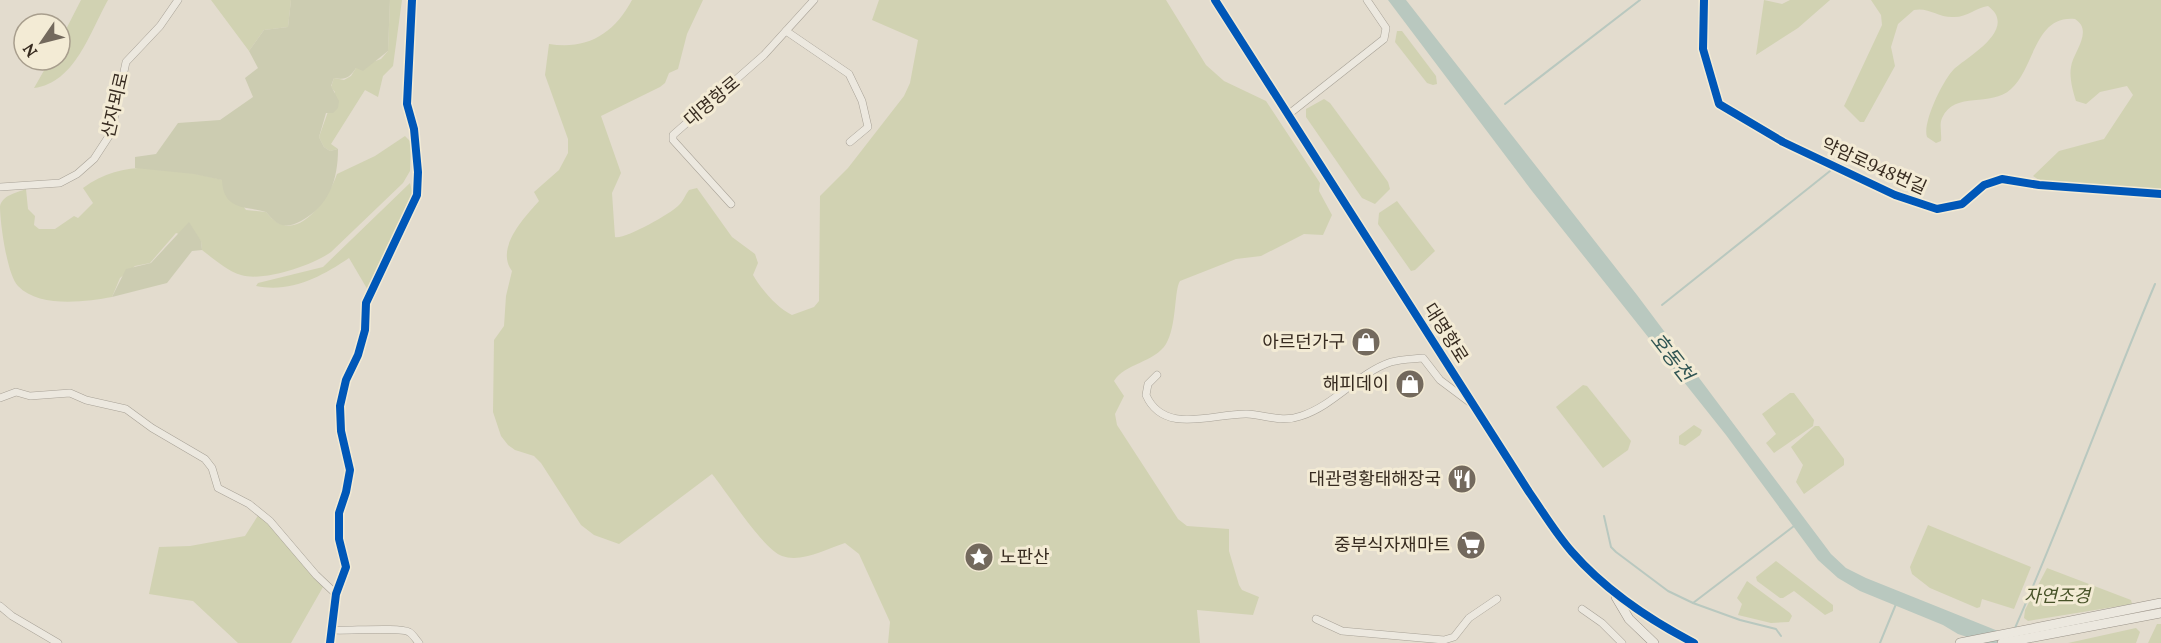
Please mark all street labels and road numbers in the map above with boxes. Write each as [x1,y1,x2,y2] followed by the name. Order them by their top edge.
[96,70,133,140] street label: 산자뫼로
[679,71,744,131] street label: 대명항로
[1818,132,1931,199] street label: 약암로948번길
[1419,299,1474,367] street label: 대명항로

